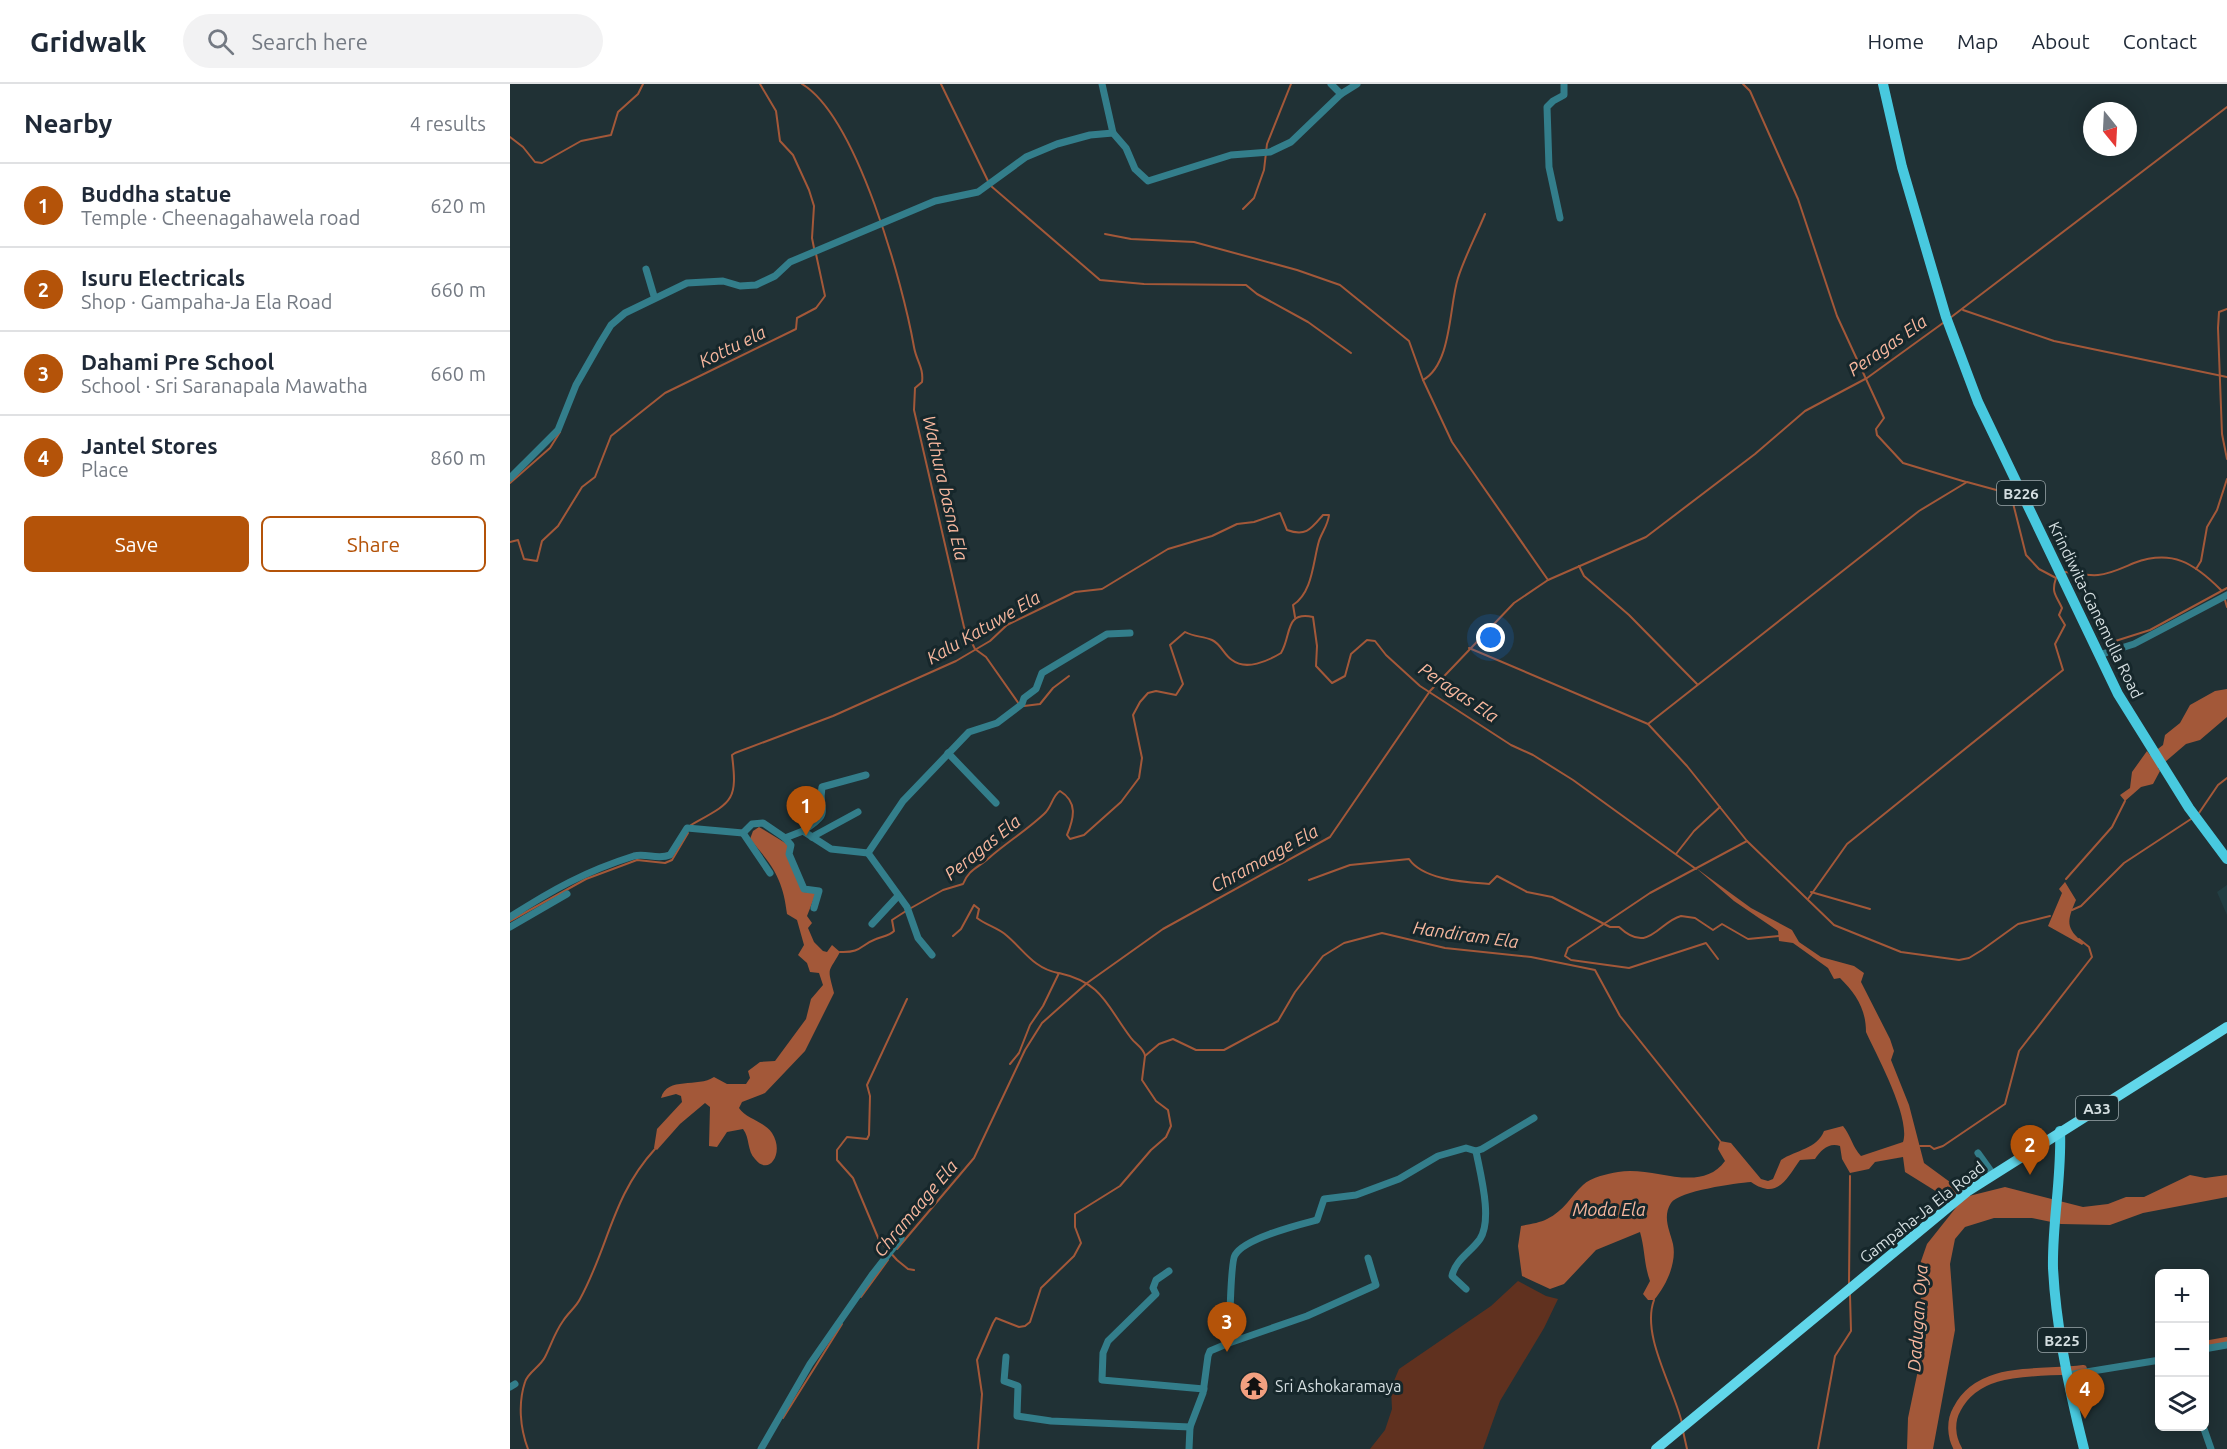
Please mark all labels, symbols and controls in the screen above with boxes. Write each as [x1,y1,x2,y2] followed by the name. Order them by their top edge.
[183,14,603,68] search box
[204,25,237,58] icon: search
[30,26,147,57] text: Gridwalk
[252,29,368,54] text: Search here
[1867,29,1924,53] text: Home
[1957,29,1998,53] text: Map
[2031,29,2090,53] text: About
[2123,29,2197,53] text: Contact
[2083,102,2137,156] north arrow
[24,109,112,138] text: Nearby
[410,112,486,135] text: 4 results
[81,181,231,206] text: Buddha statue
[38,194,49,217] text: 1
[430,194,486,217] text: 620 m
[81,206,360,229] text: Temple · Cheenagahawela road
[81,265,245,290] text: Isuru Electricals
[38,278,49,301] text: 2
[430,278,486,301] text: 660 m
[81,290,332,313] text: Shop · Gampaha-Ja Ela Road
[1844,310,1930,379] water label: Peragas Ela
[695,321,769,371] water label: Kottu ela
[81,349,274,374] text: Dahami Pre School
[38,362,49,385] text: 3
[430,362,486,385] text: 660 m
[81,374,368,397] text: School · Sri Saranapala Mawatha
[920,414,972,563] water label: Wathura basna Ela
[81,433,218,458] text: Jantel Stores
[38,446,49,469] text: 4
[430,446,486,469] text: 860 m
[81,458,129,481] text: Place
[1997,481,2045,505] road number: B226
[24,516,249,572] button: Save
[261,516,486,572] button: Share
[2045,519,2147,701] street label: Krindiwita-Ganemulla Road
[923,586,1044,668] water label: Kalu Katuwe Ela
[1476,623,1505,652] your location
[1415,658,1503,726] water label: Peragas Ela
[786,786,826,836] pin: 1
[940,810,1024,884] water label: Peragas Ela
[1207,820,1321,896] water label: Chramaage Ela
[1412,917,1520,951] water label: Handiram Ela
[2076,1096,2118,1120] road number: A33
[2010,1126,2050,1175] pin: 2
[869,1156,961,1260] water label: Chramaage Ela
[1856,1158,1988,1266] street label: Gampaha-Ja Ela Road
[1572,1199,1646,1219] water label: Moda Ela
[1903,1263,1931,1372] water label: Dadugan Oya
[2155,1269,2209,1431] map controls
[2155,1269,2209,1323] button: +
[1208,1302,1246,1352] pin: 3
[2155,1323,2209,1377] button: −
[2038,1328,2086,1352] road number: B225
[1238,1370,1270,1402] temple icon: Sri Ashokaramaya
[2066,1370,2104,1419] pin: 4
[1275,1377,1402,1395] place label: Sri Ashokaramaya
[2155,1377,2209,1431] button: layers

